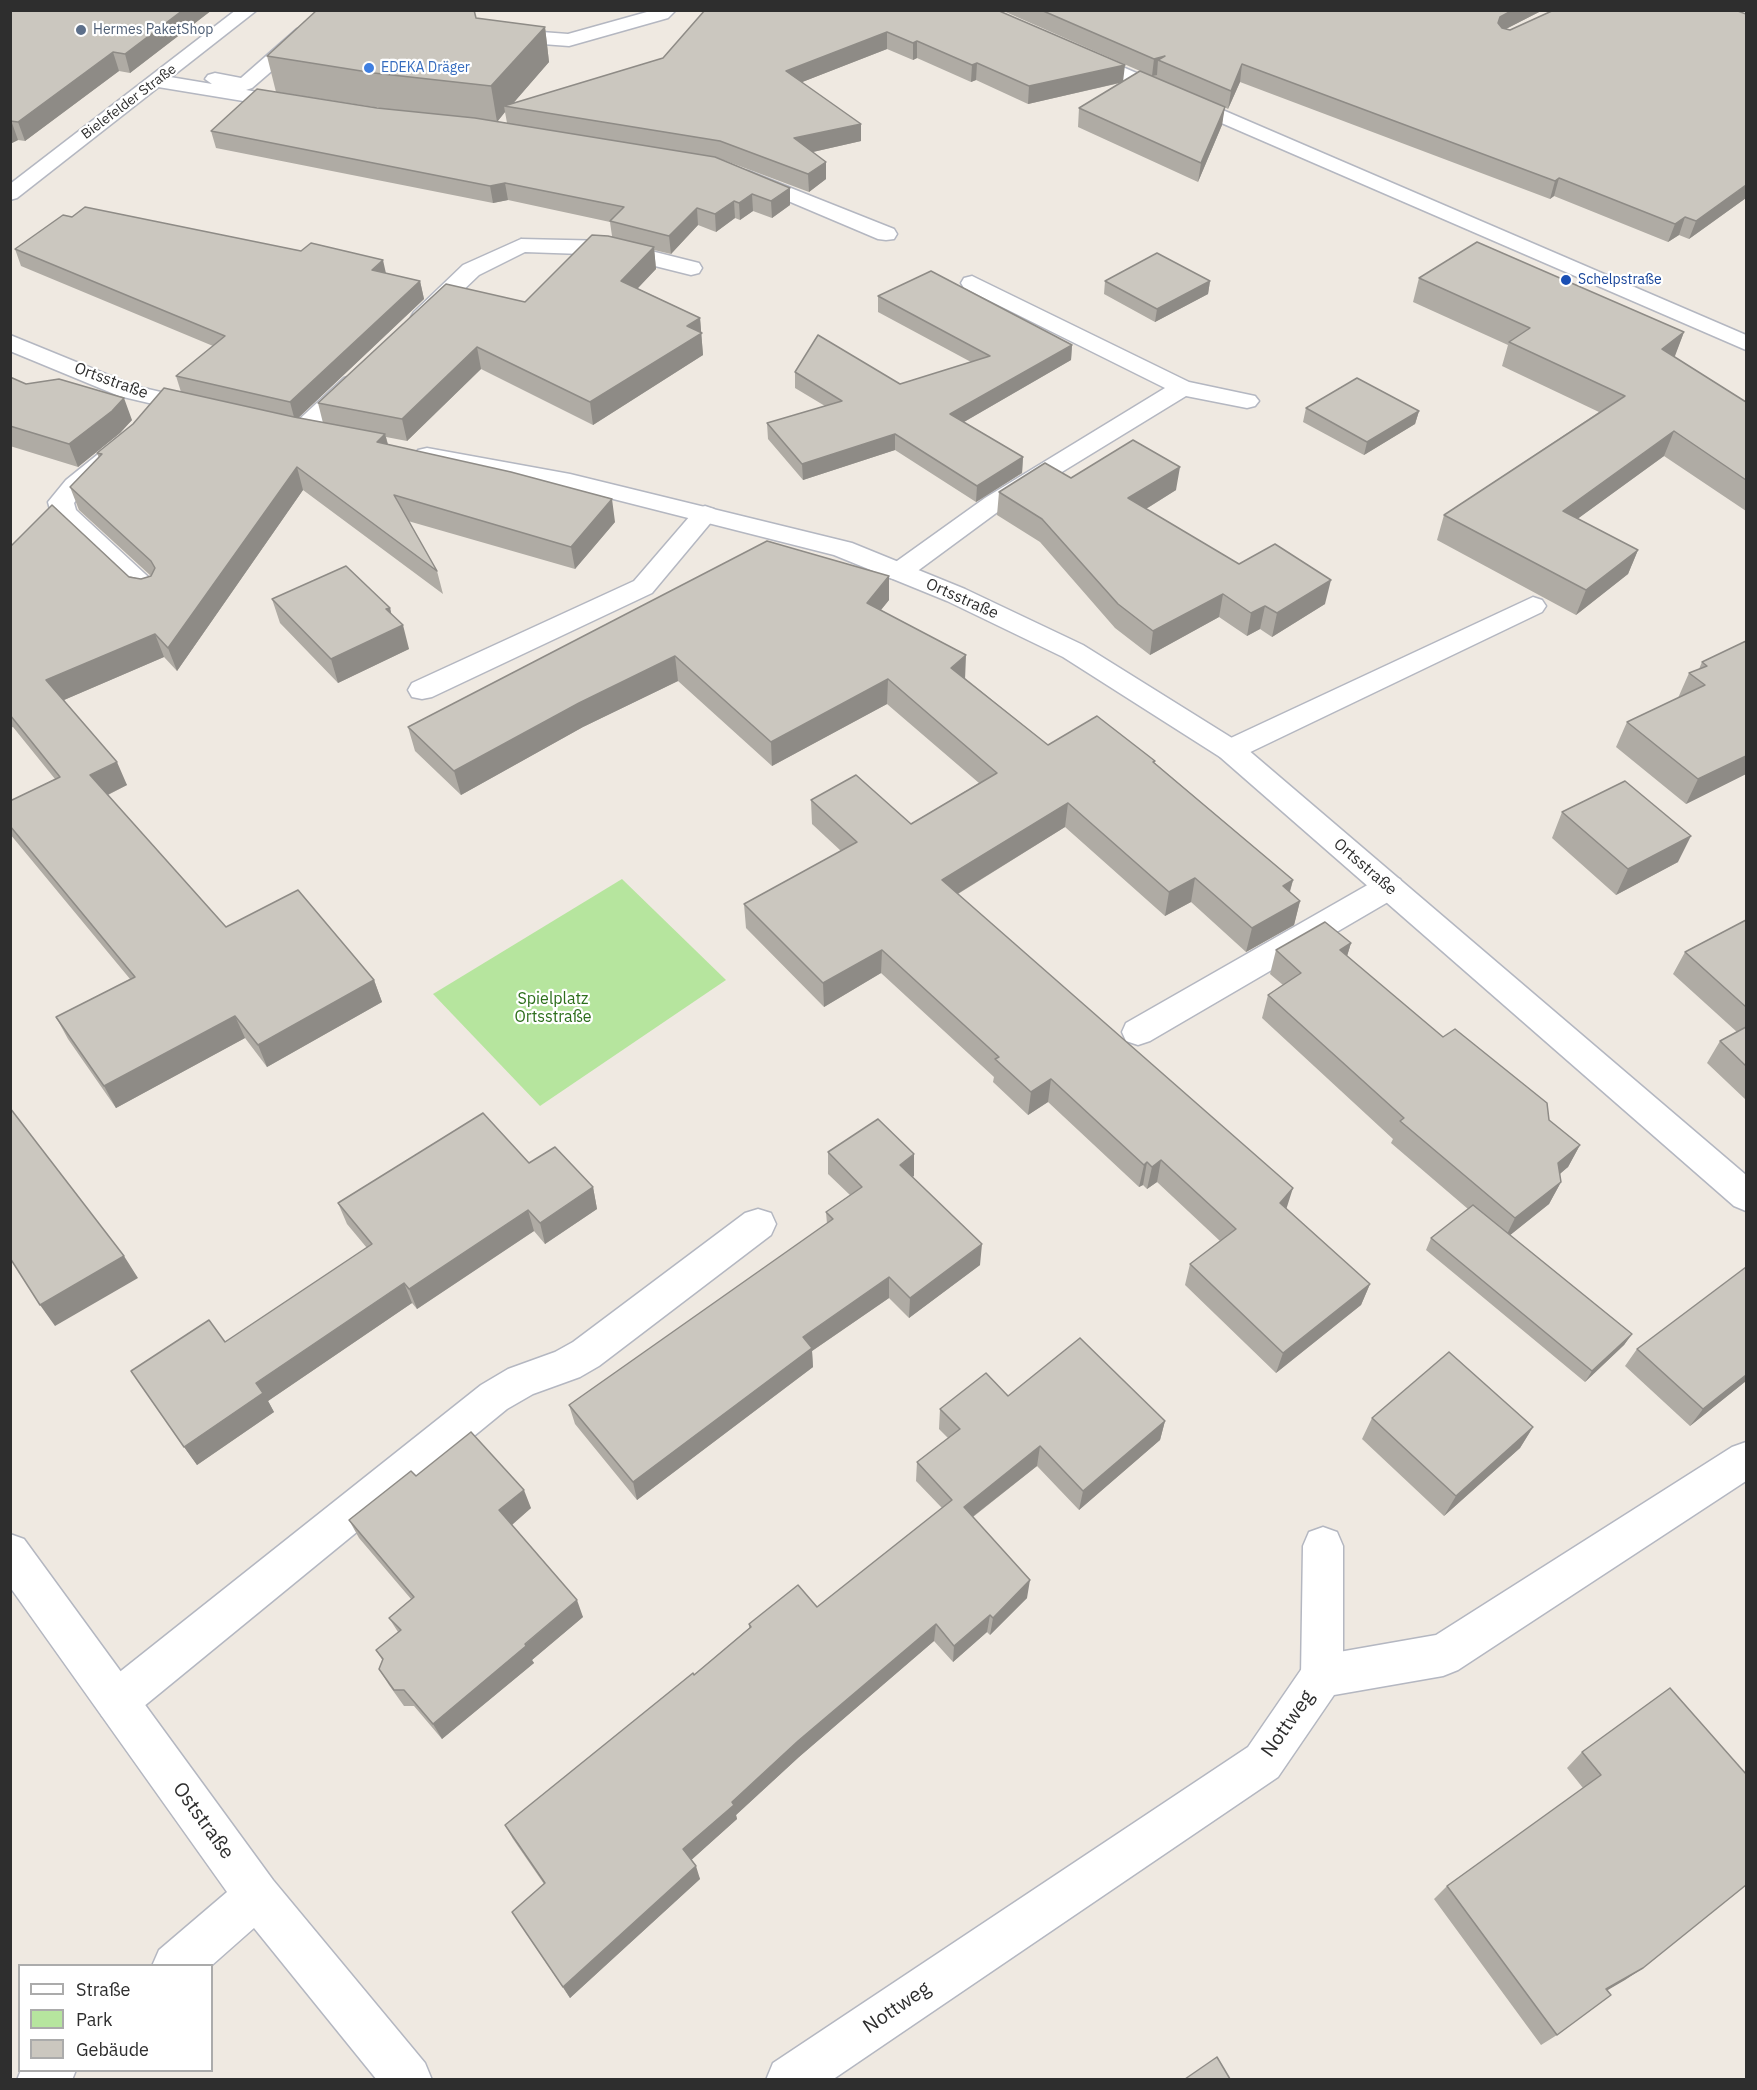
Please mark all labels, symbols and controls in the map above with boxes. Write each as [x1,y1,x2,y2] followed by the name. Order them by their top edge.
[93,22,213,38] place label: Hermes PaketShop
[74,23,88,37] marker: Hermes PaketShop
[381,60,470,76] place label: EDEKA Dräger
[78,61,180,143] street label: Bielefelder Straße
[362,61,376,75] marker: EDEKA Dräger
[1578,272,1662,288] place label: Schelpstraße
[1559,273,1573,287] marker: Schelpstraße
[71,359,151,403] street label: Ortsstraße
[923,575,1001,623] street label: Ortsstraße
[1330,834,1400,900] street label: Ortsstraße
[514,989,592,1027] park label: Spielplatz Ortsstraße
[1256,1686,1320,1762] street label: Nottweg
[167,1778,239,1864] street label: Oststraße
[18,1964,213,2072] legend
[859,1977,935,2039] street label: Nottweg
[76,1978,130,2001] text: Straße
[76,2008,112,2031] text: Park
[76,2038,149,2061] text: Gebäude

